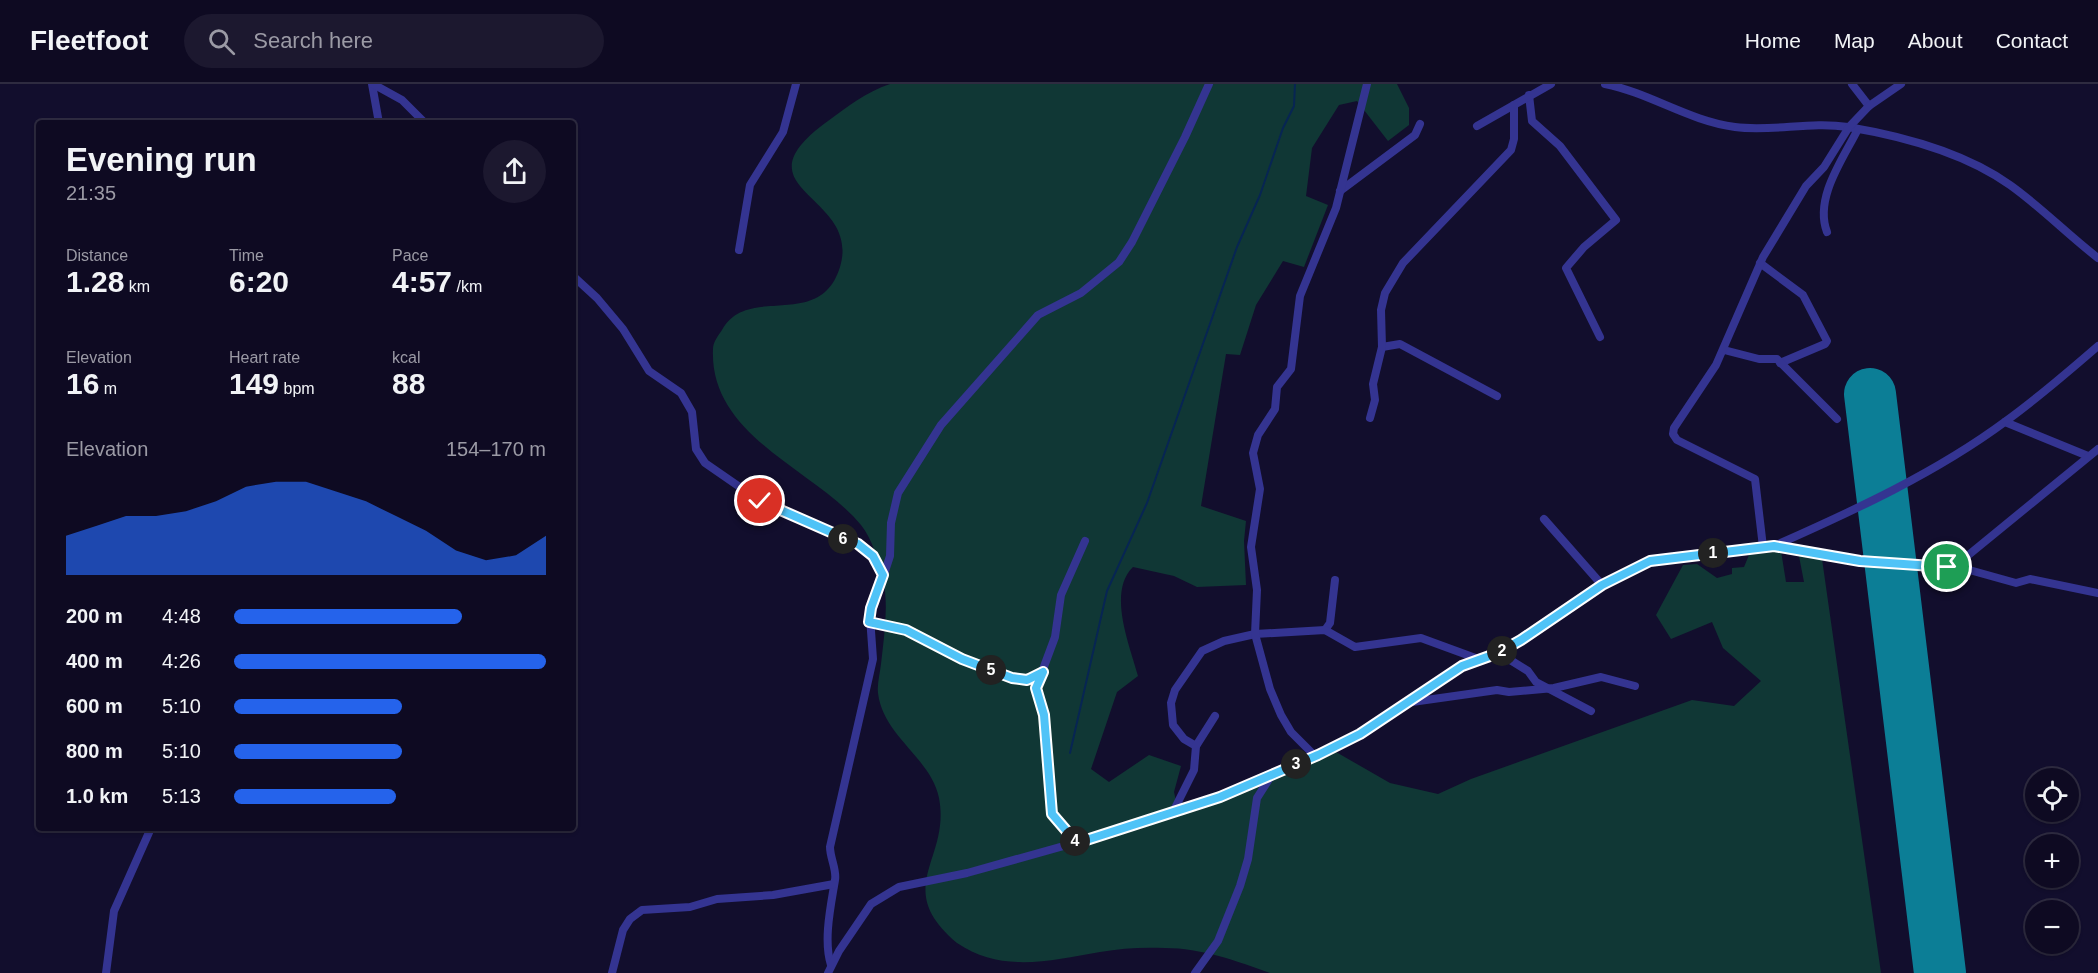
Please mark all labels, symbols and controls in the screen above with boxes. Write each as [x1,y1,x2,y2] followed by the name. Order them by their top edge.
[184,14,604,68] search box
[30,25,148,56] text: Fleetfoot
[205,25,238,58] icon: search
[253,28,373,53] text: Search here
[1745,29,1801,52] text: Home
[1834,29,1875,52] text: Map
[1908,29,1963,52] text: About
[1996,29,2068,52] text: Contact
[483,140,546,203] button: share
[66,141,257,178] text: Evening run
[66,182,116,204] text: 21:35
[66,247,128,264] text: Distance
[229,247,264,264] text: Time
[392,247,428,264] text: Pace
[66,265,124,298] text: 1.28
[229,265,289,298] text: 6:20
[392,265,452,298] text: 4:57
[124,278,150,295] text: km
[452,278,482,295] text: /km
[66,349,132,366] text: Elevation
[229,349,300,366] text: Heart rate
[392,349,420,366] text: kcal
[66,367,99,400] text: 16
[229,367,279,400] text: 149
[392,367,425,400] text: 88
[99,380,117,397] text: m
[279,380,315,397] text: bpm
[66,438,148,460] text: Elevation
[446,438,546,460] text: 154–170 m
[734,475,785,526] pin
[743,484,776,517] icon: check
[828,524,858,554] pin: 6
[839,530,847,547] text: 6
[1698,538,1728,568] pin: 1
[1921,541,1972,592] pin
[1709,544,1717,561] text: 1
[1930,550,1963,583] icon: arrive
[66,605,123,627] text: 200 m
[162,605,201,627] text: 4:48
[1487,636,1517,666] pin: 2
[1498,642,1506,659] text: 2
[66,650,123,672] text: 400 m
[162,650,201,672] text: 4:26
[976,655,1006,685] pin: 5
[987,661,995,678] text: 5
[66,695,123,717] text: 600 m
[162,695,201,717] text: 5:10
[66,740,123,762] text: 800 m
[162,740,201,762] text: 5:10
[1281,749,1311,779] pin: 3
[1292,755,1300,772] text: 3
[2025,768,2079,954] map controls
[2025,768,2079,822] button: locate
[66,785,128,807] text: 1.0 km
[162,785,201,807] text: 5:13
[1060,826,1090,856] pin: 4
[1071,832,1079,849] text: 4
[2025,834,2079,888] button: +
[2025,900,2079,954] button: −

